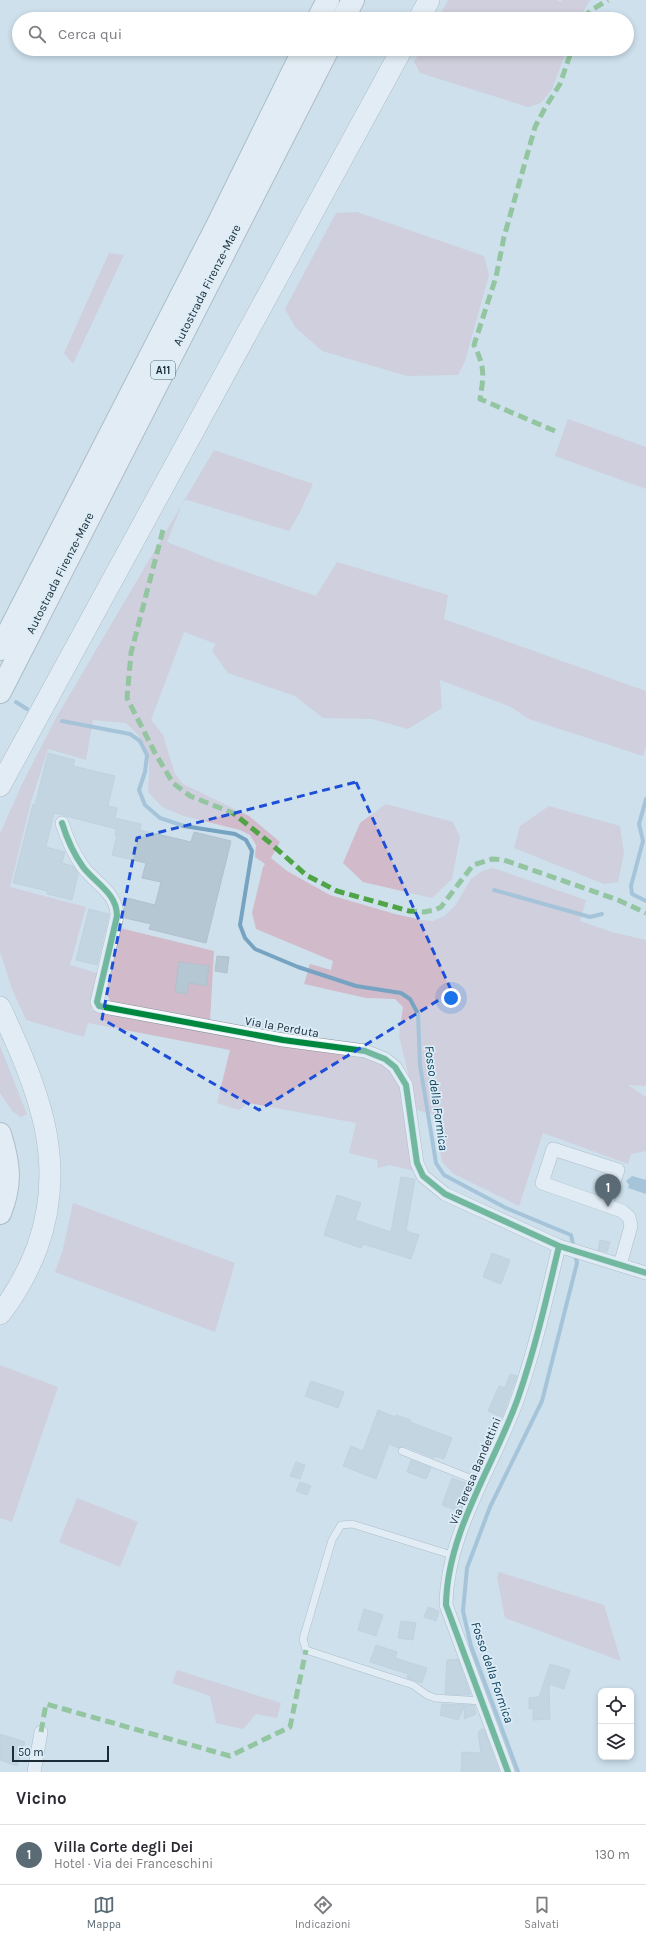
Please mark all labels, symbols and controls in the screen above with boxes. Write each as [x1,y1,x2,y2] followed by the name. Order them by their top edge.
[12,12,634,56] search box
[26,23,48,45] icon: search
[58,25,122,43] text: Cerca qui
[170,222,244,348] street label: Autostrada Firenze-Mare
[151,361,175,379] road number: A11
[23,510,97,636] street label: Autostrada Firenze-Mare
[441,988,461,1008] your location
[244,1014,320,1040] street label: Via la Perduta
[422,1044,451,1152] water label: Fosso della Formica
[595,1174,621,1207] pin: 1
[446,1415,504,1527] street label: Via Teresa Bandettini
[468,1620,517,1725] water label: Fosso della Formica
[598,1688,634,1760] map controls
[598,1688,634,1724] button: locate
[598,1724,634,1760] button: layers
[12,1744,109,1763] scale bar
[18,1746,44,1759] text: 50 m
[16,1788,67,1808] text: Vicino
[54,1838,194,1856] text: Villa Corte degli Dei
[27,1847,31,1862] text: 1
[595,1847,630,1862] text: 130 m
[54,1856,213,1871] text: Hotel · Via dei Franceschini
[87,1894,121,1931] tab: Mappa
[295,1894,351,1931] tab: Indicazioni
[524,1894,559,1931] tab: Salvati

